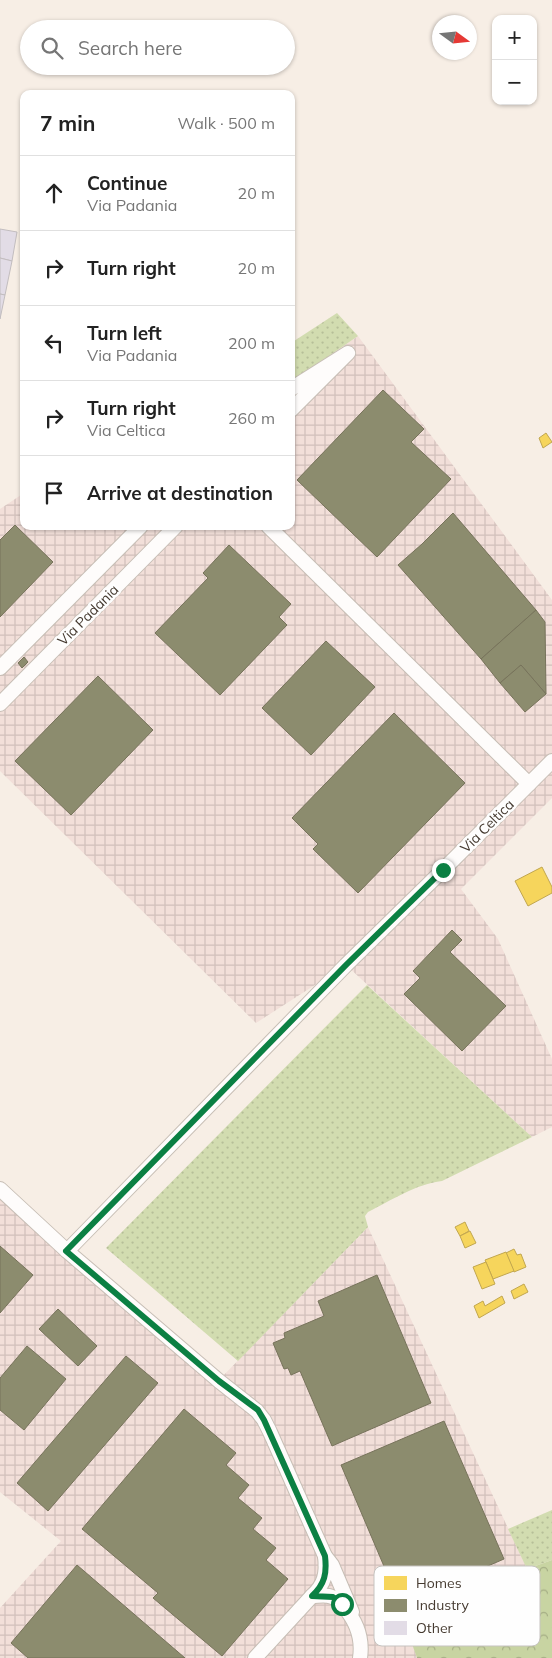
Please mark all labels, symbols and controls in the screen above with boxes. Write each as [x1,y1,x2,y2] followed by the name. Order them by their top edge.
[432,15,477,60] north arrow
[492,15,537,105] map controls
[492,15,537,60] button: +
[20,20,295,75] search box
[38,34,66,62] icon: search
[78,36,182,60] text: Search here
[492,60,537,105] button: −
[40,110,95,136] text: 7 min
[177,113,275,133] text: Walk · 500 m
[87,171,167,195] text: Continue
[40,179,68,207] icon: ahead
[238,183,275,203] text: 20 m
[87,195,177,215] text: Via Padania
[40,254,68,282] icon: right
[87,256,176,280] text: Turn right
[238,258,275,278] text: 20 m
[87,321,162,345] text: Turn left
[40,329,68,357] icon: left
[228,333,275,353] text: 200 m
[87,345,177,365] text: Via Padania
[87,396,176,420] text: Turn right
[40,404,68,432] icon: right
[228,408,275,428] text: 260 m
[87,420,166,440] text: Via Celtica
[40,479,68,507] icon: arrive
[87,481,273,505] text: Arrive at destination
[54,581,122,649] street label: Via Padania
[456,795,518,857] street label: Via Celtica
[432,859,455,882] route end
[374,1566,540,1646] legend
[416,1574,462,1592] text: Homes
[331,1593,354,1616] route start
[416,1596,470,1614] text: Industry
[416,1619,454,1637] text: Other

